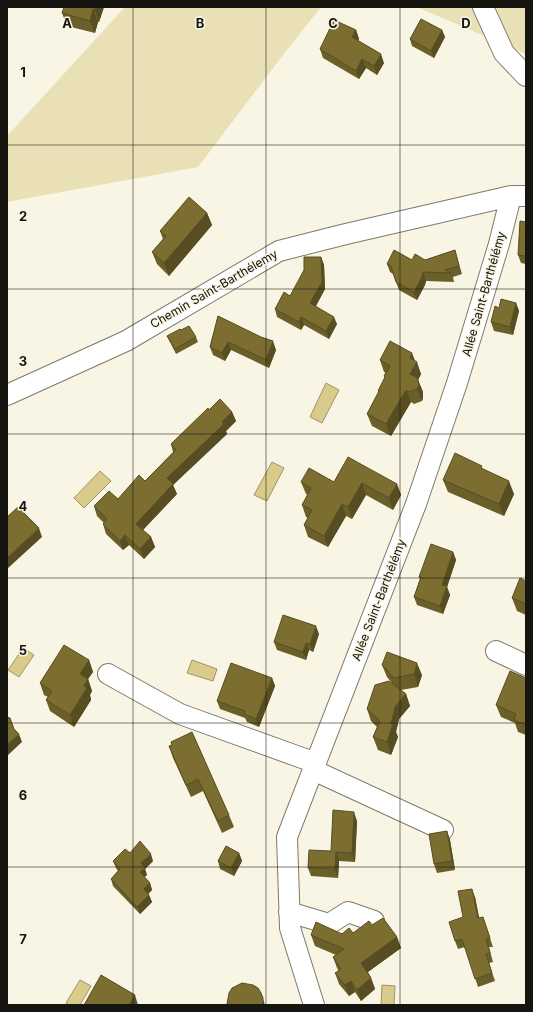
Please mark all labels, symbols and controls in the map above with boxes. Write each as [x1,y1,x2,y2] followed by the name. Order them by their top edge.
[62,15,72,31] text: A
[196,15,205,31] text: B
[328,15,338,31] text: C
[461,15,471,31] text: D
[20,64,26,80] text: 1
[19,208,27,224] text: 2
[458,229,509,358] street label: Allée Saint-Barthélémy
[147,246,280,331] street label: Chemin Saint-Barthélemy
[19,353,27,369] text: 3
[19,498,28,514] text: 4
[348,536,409,663] street label: Allée Saint-Barthélémy
[19,642,27,658] text: 5
[19,787,27,803] text: 6
[19,931,27,947] text: 7

